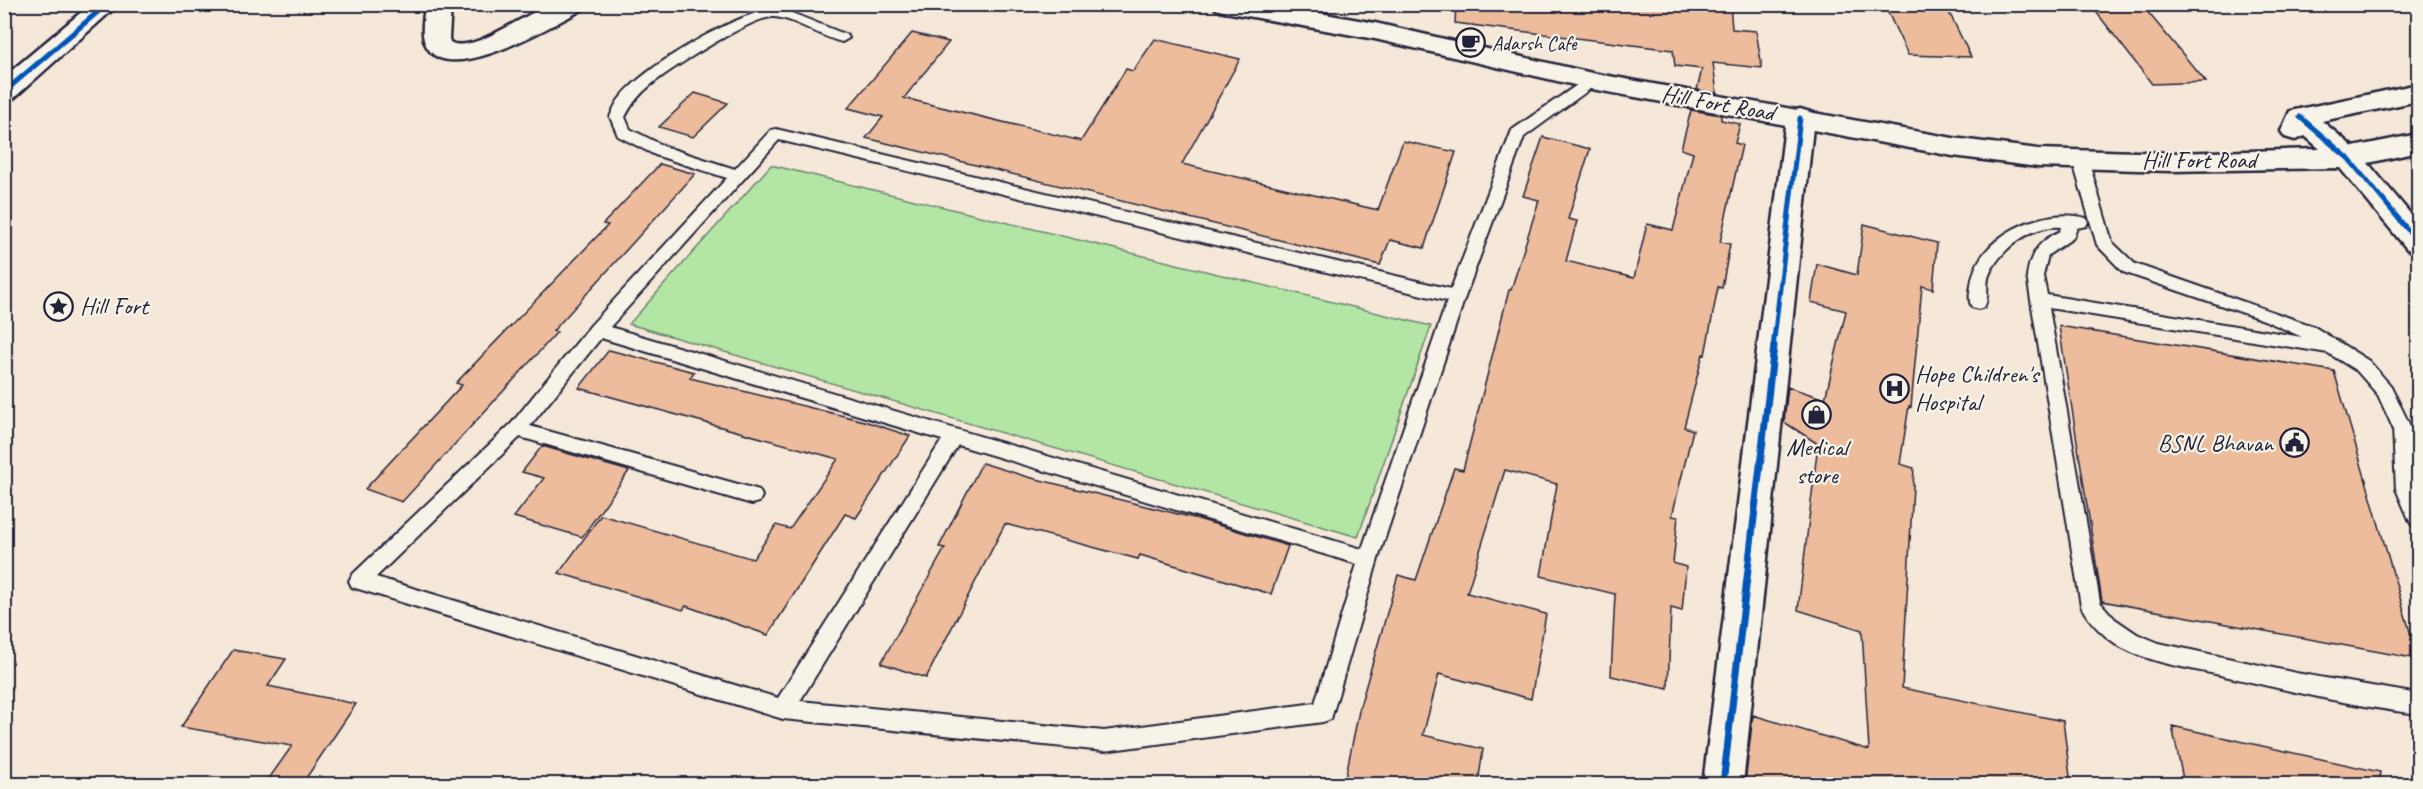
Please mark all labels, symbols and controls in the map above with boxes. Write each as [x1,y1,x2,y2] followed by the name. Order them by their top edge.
[1455,27,1487,59] cafe icon: Adarsh Cafe
[1492,31,1578,56] place label: Adarsh Cafe
[1659,78,1780,128] street label: Hill Fort Road
[2142,145,2259,175] street label: Hill Fort Road
[43,290,75,322] place icon: Hill Fort
[80,291,150,321] place label: Hill Fort
[1915,359,2041,417] place label: Hope Children's Hospital
[1878,372,1910,404] hospital icon: Hope Children's Hospital
[1801,398,1833,430] shop icon: Medical store
[2278,427,2310,459] public building icon: BSNL Bhavan
[2158,428,2274,458] place label: BSNL Bhavan
[1786,432,1852,490] place label: Medical store

